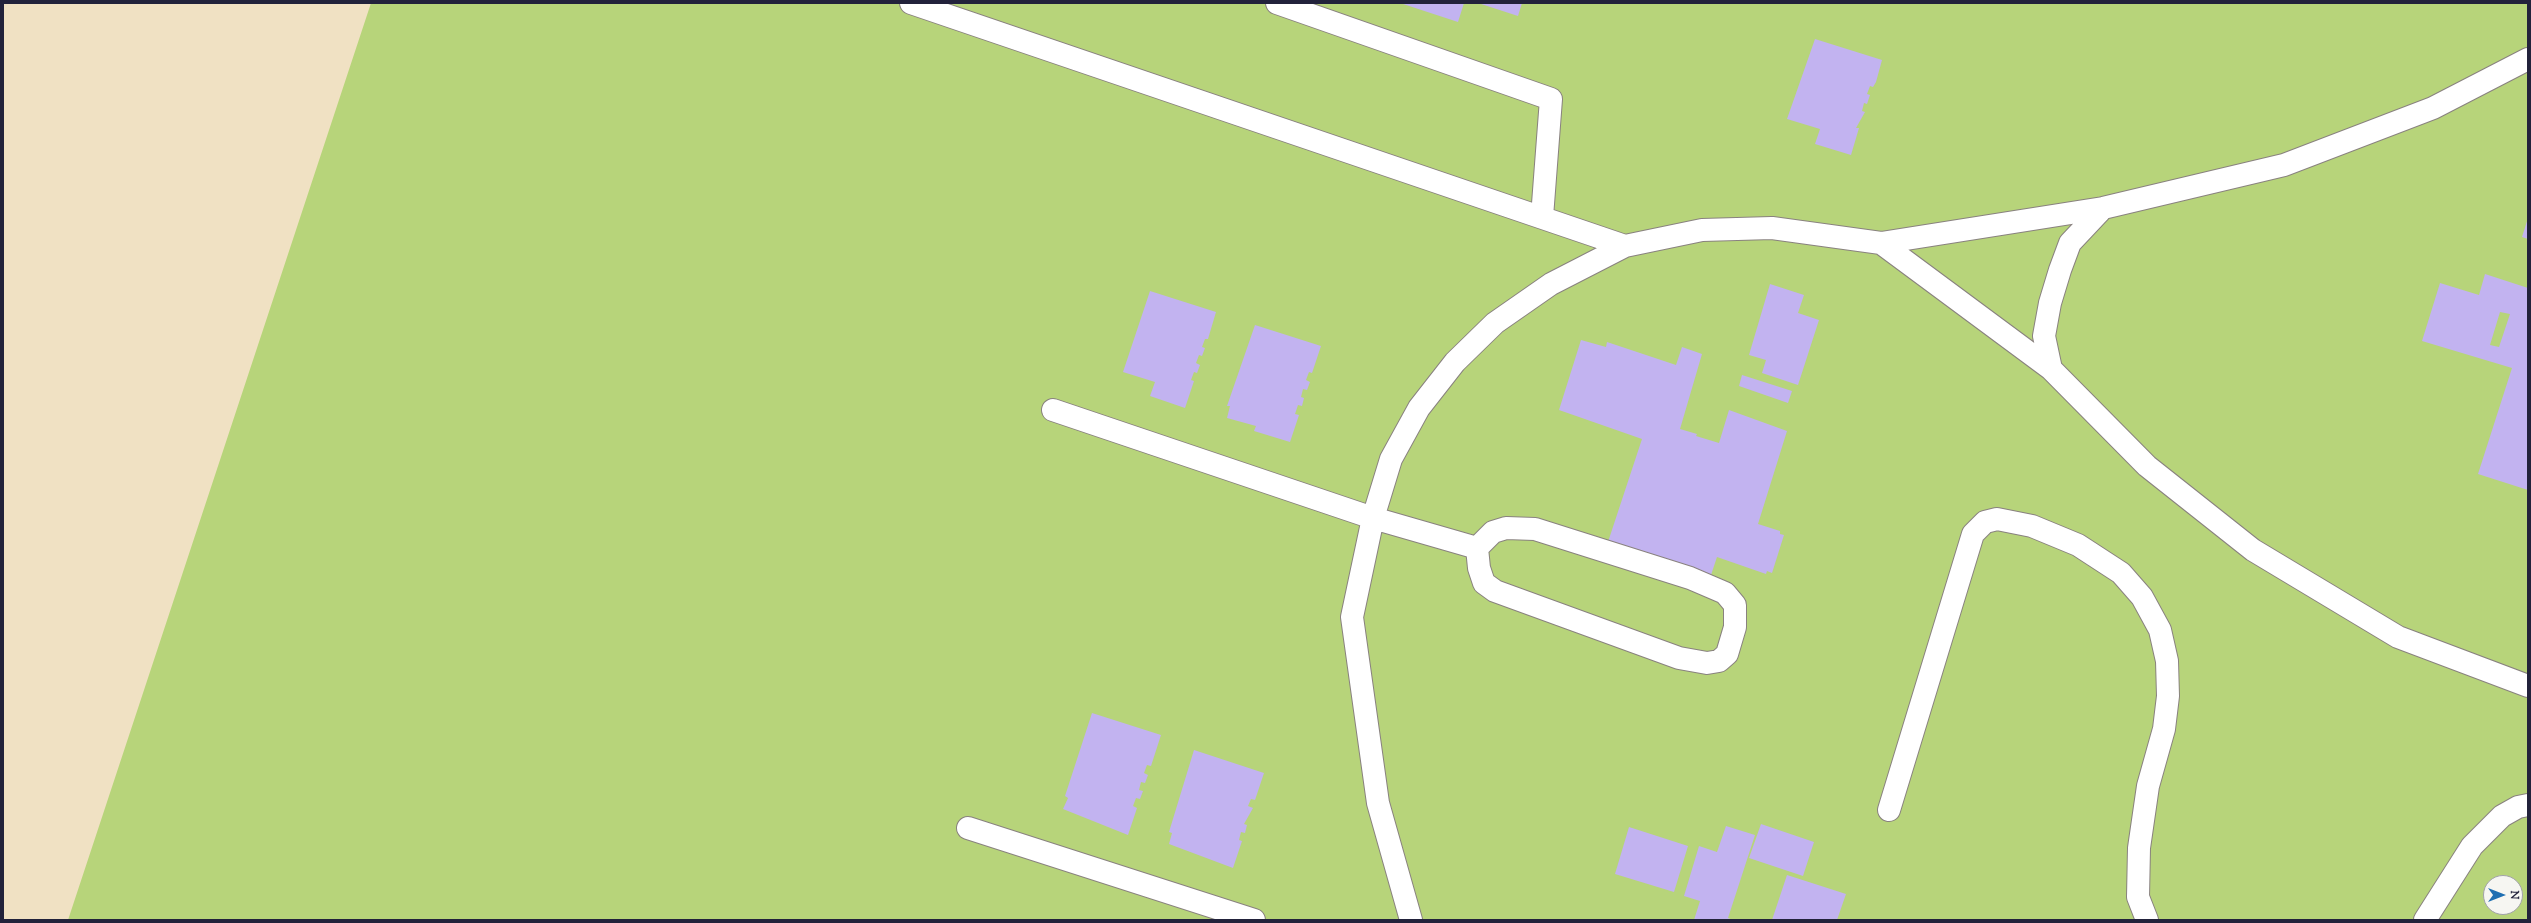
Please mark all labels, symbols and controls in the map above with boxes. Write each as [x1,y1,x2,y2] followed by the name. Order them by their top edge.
[2483,875,2523,915] north arrow
[2506,891,2522,899] text: N

